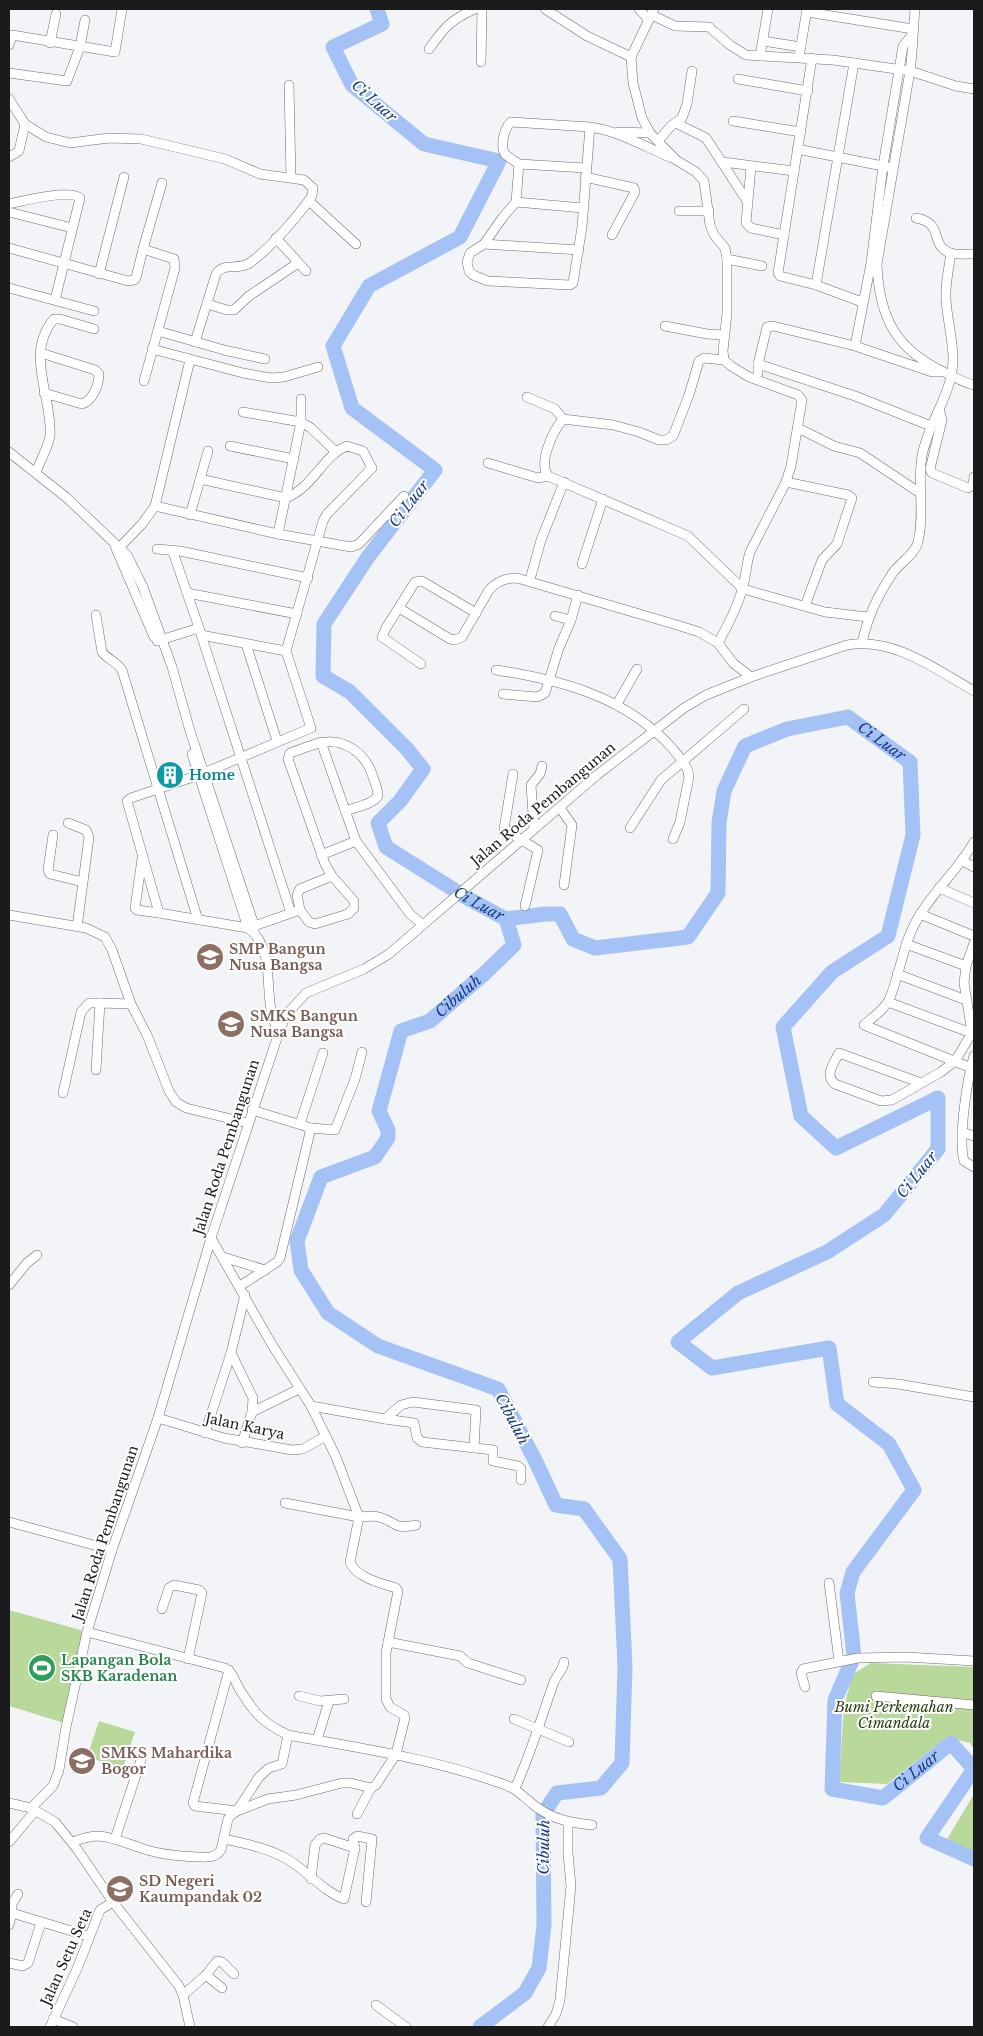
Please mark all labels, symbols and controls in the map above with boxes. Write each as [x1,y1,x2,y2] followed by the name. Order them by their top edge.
[348,75,402,127] water label: Ci Luar
[384,476,434,531] water label: Ci Luar
[854,717,910,765] water label: Ci Luar
[465,738,619,871] street label: Jalan Roda Pembangunan
[155,760,185,790] building icon: Home
[189,766,235,784] place label: Home
[450,882,508,926] water label: Ci Luar
[229,940,326,974] place label: SMP Bangun Nusa Bangsa
[195,942,225,972] school or university icon: SMP Bangun Nusa Bangsa
[431,970,485,1021] water label: Cibuluh
[250,1007,358,1041] place label: SMKS Bangun Nusa Bangsa
[216,1009,246,1039] school or university icon: SMKS Bangun Nusa Bangsa
[188,1057,263,1239] street label: Jalan Roda Pembangunan
[892,1147,942,1202] water label: Ci Luar
[491,1390,534,1448] water label: Cibuluh
[202,1408,287,1443] street label: Jalan Karya
[67,1443,142,1625] street label: Jalan Roda Pembangunan
[61,1651,178,1685] place label: Lapangan Bola SKB Karadenan
[27,1653,57,1683] sports icon: Lapangan Bola SKB Karadenan
[833,1698,954,1732] park label: Bumi Perkemahan Cimandala
[101,1744,232,1778] place label: SMKS Mahardika Bogor
[67,1746,97,1776] school or university icon: SMKS Mahardika Bogor
[889,1746,944,1795] water label: Ci Luar
[534,1819,553,1875] water label: Cibuluh
[139,1872,262,1906] place label: SD Negeri Kaumpandak 02
[105,1874,135,1904] school or university icon: SD Negeri Kaumpandak 02
[36,1905,96,2010] street label: Jalan Setu Seta

